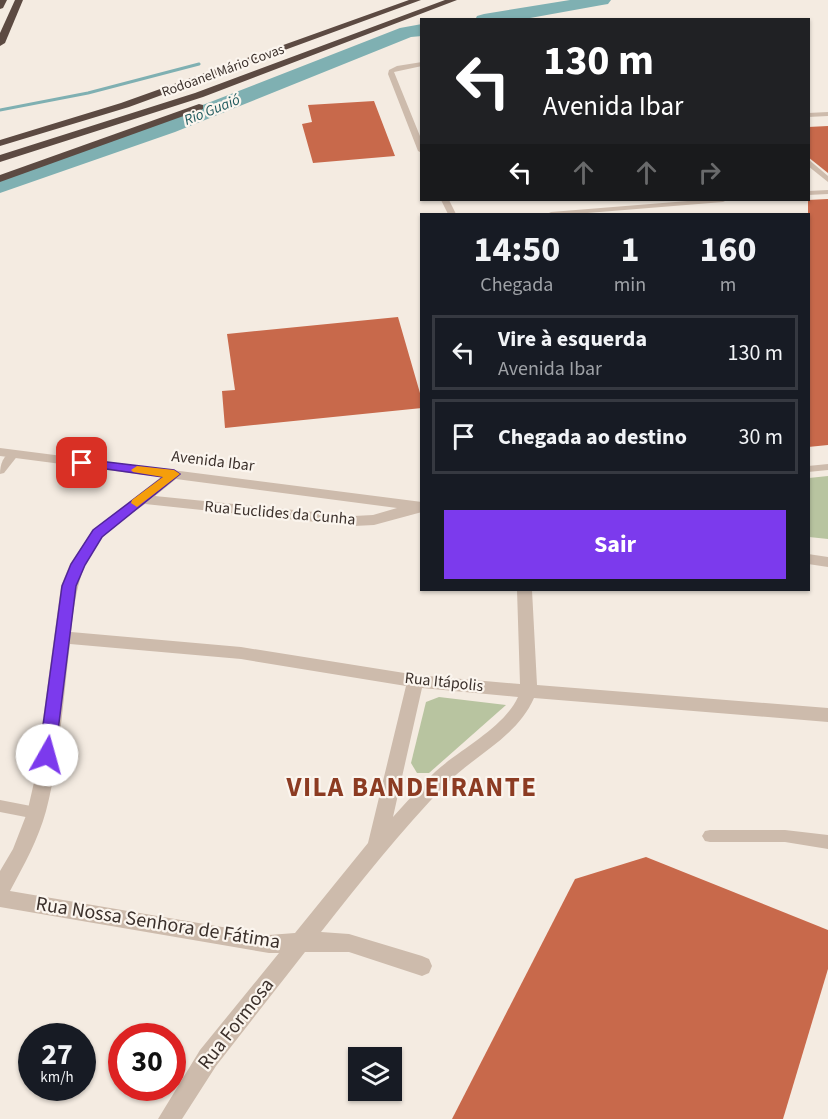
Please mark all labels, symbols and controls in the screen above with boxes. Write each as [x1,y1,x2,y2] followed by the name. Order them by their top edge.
[543,31,654,91] text: 130 m
[159,39,287,102] street label: Rodoanel Mário Covas
[444,42,522,120] icon: left
[543,87,683,126] text: Avenida Ibar
[181,89,243,131] water label: Rio Guaió
[504,156,537,189] icon: left
[567,156,600,189] icon: ahead
[630,156,663,189] icon: ahead
[693,156,726,189] icon: right
[473,224,560,275] text: 14:50
[620,224,639,275] text: 1
[700,224,757,275] text: 160
[480,271,553,299] text: Chegada
[614,271,646,299] text: min
[720,271,736,299] text: m
[498,323,647,355] text: Vire à esquerda
[447,336,480,369] icon: left
[728,337,783,369] text: 130 m
[498,355,602,383] text: Avenida Ibar
[447,420,480,453] icon: arrive
[498,421,687,453] text: Chegada ao destino
[738,421,783,453] text: 30 m
[56,437,107,488] pin
[170,445,256,477] street label: Avenida Ibar
[65,446,98,479] icon: arrive
[204,495,356,531] street label: Rua Euclides da Cunha
[444,510,786,579] button: Sair
[404,667,485,697] street label: Rua Itápolis
[15,723,79,787] position arrow
[285,768,538,807] district label: VILA BANDEIRANTE
[34,890,282,956] street label: Rua Nossa Senhora de Fátima
[191,972,281,1076] street label: Rua Formosa
[108,1023,186,1101] speed limit sign: 30
[41,1033,73,1076] text: 27
[348,1047,402,1101] map controls
[348,1047,402,1101] button: layers
[40,1067,74,1088] text: km/h

